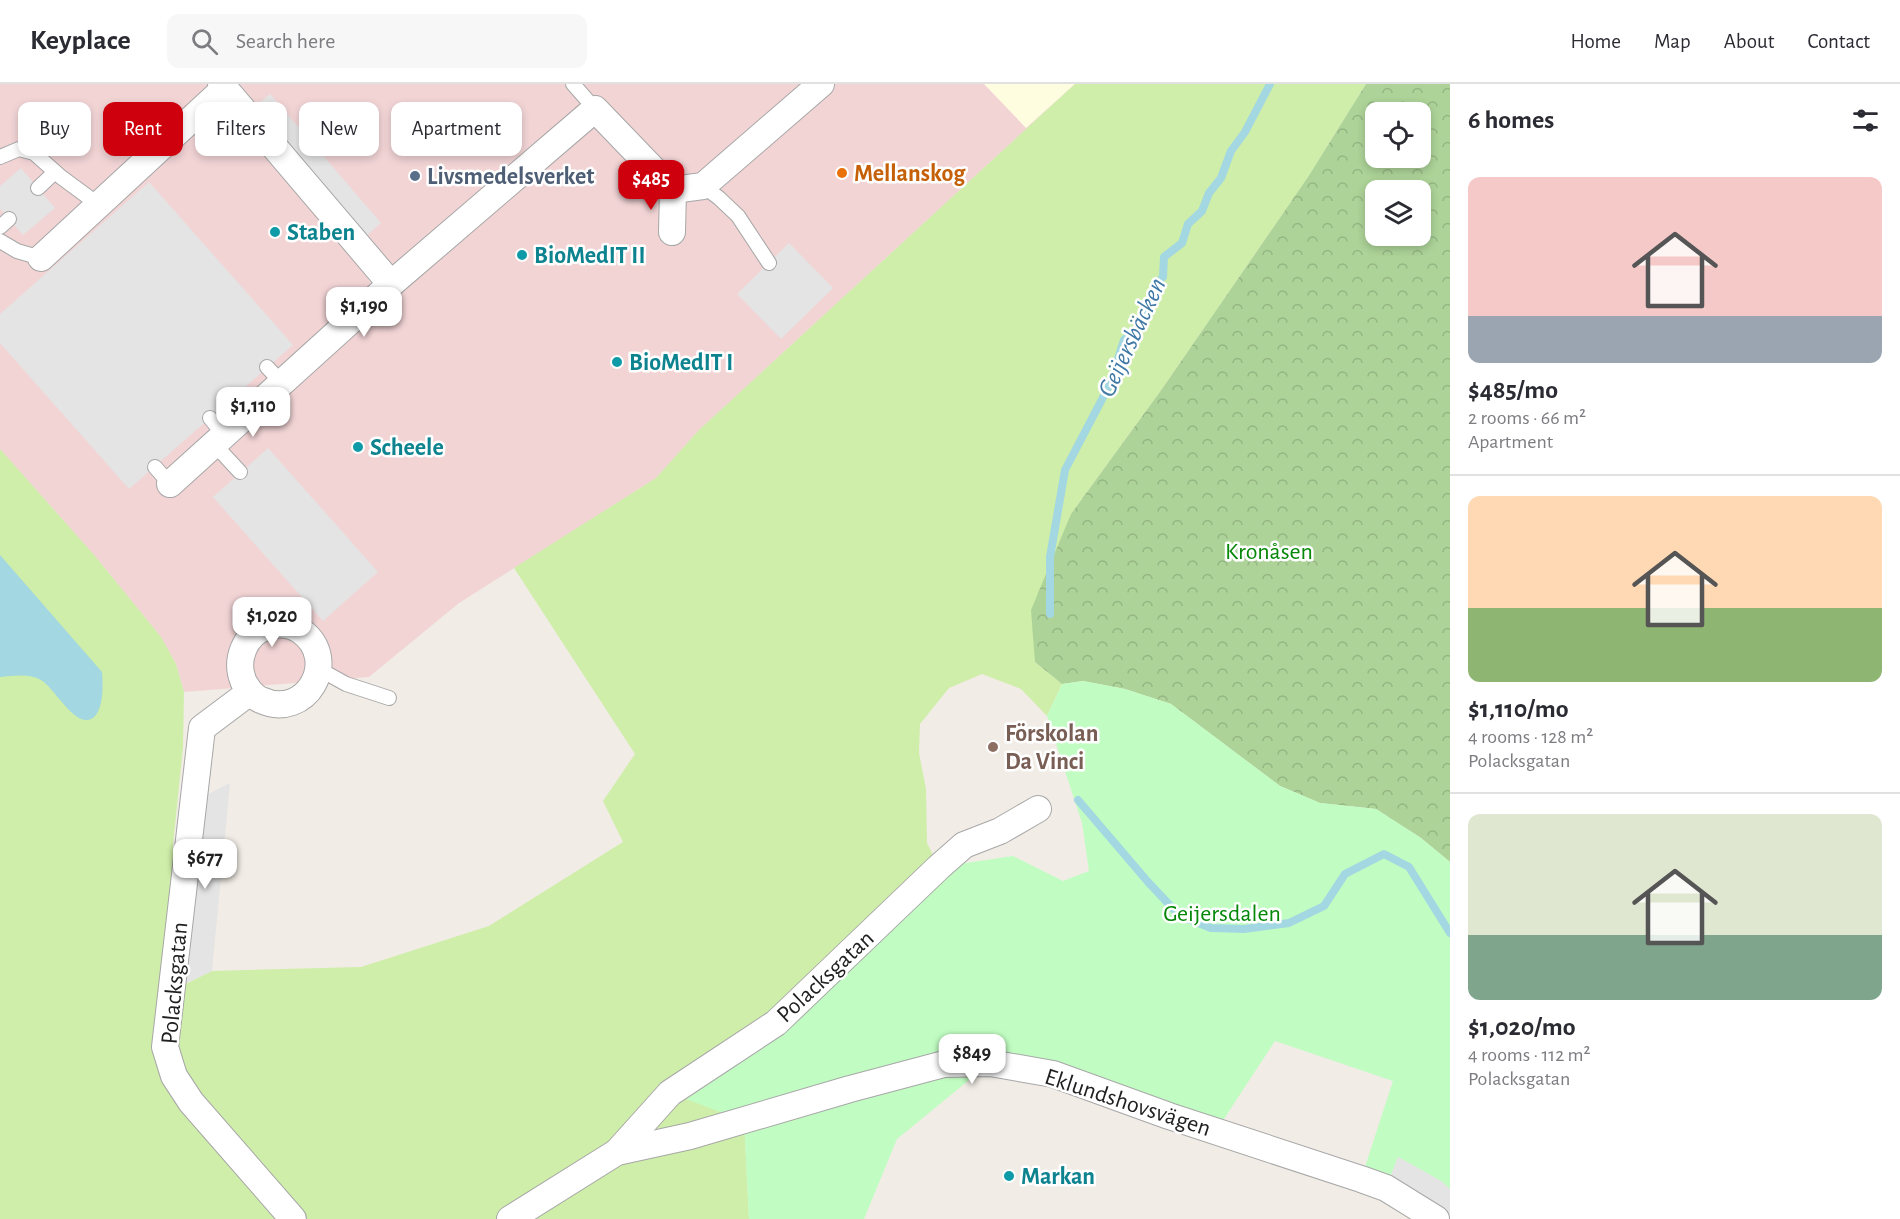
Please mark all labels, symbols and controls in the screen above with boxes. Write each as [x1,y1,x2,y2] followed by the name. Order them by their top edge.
[167,14,587,68] search box
[188,25,221,58] icon: search
[30,27,131,55] text: Keyplace
[236,30,335,52] text: Search here
[1570,31,1621,52] text: Home
[1654,31,1691,52] text: Map
[1724,31,1774,52] text: About
[1807,31,1870,52] text: Contact
[18,102,91,156] chip: Buy
[103,102,183,156] chip: Rent
[195,102,287,156] chip: Filters
[299,102,379,156] chip: New
[391,102,522,156] chip: Apartment
[1365,102,1431,246] map controls
[1365,102,1431,168] button: locate
[1849,104,1882,137] icon: filters
[1468,107,1554,133] text: 6 homes
[615,160,687,211] pin: $485
[854,162,966,186] place label: Mellanskog
[427,165,594,189] place label: Livsmedelsverket
[835,166,849,180] marker: Mellanskog
[408,169,422,183] marker: Livsmedelsverket
[632,169,670,189] text: $485
[1365,180,1431,246] button: layers
[1621,216,1729,324] icon: home
[287,221,355,245] place label: Staben
[268,225,282,239] marker: Staben
[534,244,645,268] place label: BioMedIT II
[515,248,529,262] marker: BioMedIT II
[1093,274,1171,401] water label: Geijersbäcken
[315,287,413,338] pin: $1,190
[340,296,388,316] text: $1,190
[629,351,733,375] place label: BioMedIT I
[610,355,624,369] marker: BioMedIT I
[1468,377,1558,403] text: $485/mo
[204,387,302,438] pin: $1,110
[230,396,276,416] text: $1,110
[1468,408,1586,428] text: 2 rooms · 66 m²
[1468,432,1553,452] text: Apartment
[370,436,444,460] place label: Scheele
[351,440,365,454] marker: Scheele
[1621,535,1729,643] icon: home
[1225,540,1313,564] park label: Kronåsen
[223,597,321,648] pin: $1,020
[246,606,298,626] text: $1,020
[1468,696,1569,722] text: $1,110/mo
[1005,722,1098,774] place label: Förskolan Da Vinci
[1468,727,1593,747] text: 4 rooms · 128 m²
[986,740,1000,754] marker: Förskolan Da Vinci
[1468,751,1570,771] text: Polacksgatan
[169,839,241,890] pin: $677
[187,848,223,868] text: $677
[1621,853,1729,961] icon: home
[1163,902,1281,926] park label: Geijersdalen
[158,921,192,1045] street label: Polacksgatan
[773,926,879,1027] street label: Polacksgatan
[1468,1014,1576,1040] text: $1,020/mo
[936,1034,1008,1085] pin: $849
[953,1043,991,1063] text: $849
[1468,1045,1591,1065] text: 4 rooms · 112 m²
[1042,1065,1214,1141] street label: Eklundshovsvägen
[1468,1069,1570,1089] text: Polacksgatan
[1021,1165,1095,1189] place label: Markan
[1002,1169,1016,1183] marker: Markan

